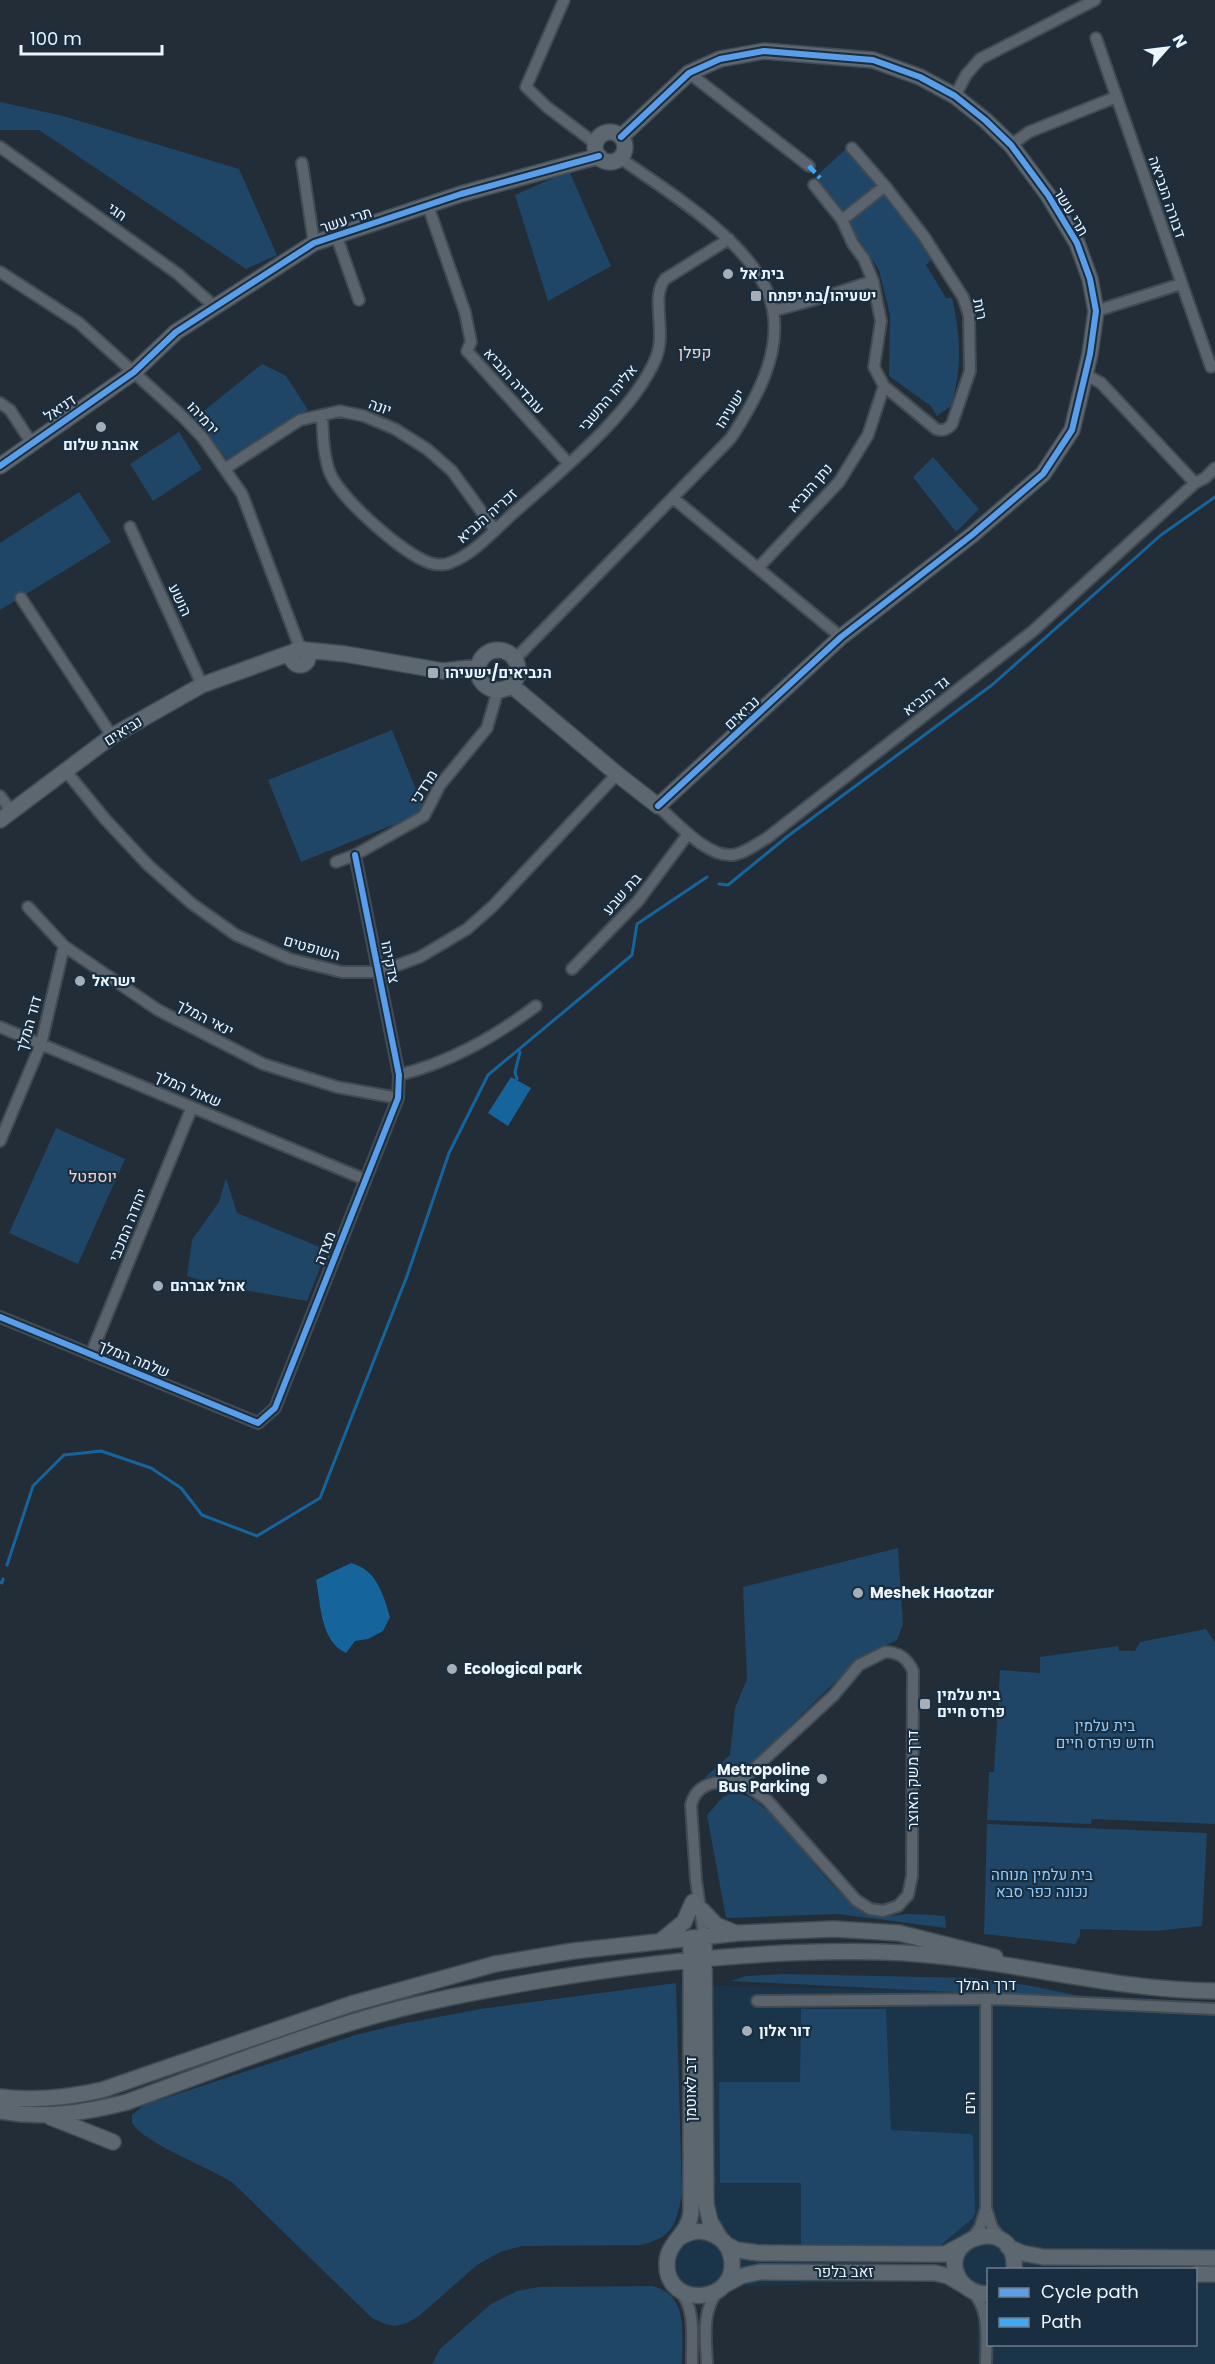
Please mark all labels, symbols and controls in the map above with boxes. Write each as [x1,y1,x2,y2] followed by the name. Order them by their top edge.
[21,18,162,56] scale bar
[1137,18,1197,78] north arrow
[30,26,82,51] text: 100 m
[1167,30,1193,52] text: N
[1144,153,1191,241] street label: דבורה הנביאה
[1049,184,1094,240] street label: תרי עשר
[103,197,131,226] street label: חגי
[317,201,374,238] street label: תרי עשר
[740,263,784,284] place label: בית אל
[721,267,735,281] marker: בית אל
[768,285,876,306] place label: ישעיהו/בת יפתח
[749,289,763,303] marker: ישעיהו/בת יפתח
[968,296,993,321] street label: רות
[679,341,711,364] district label: קפלן
[479,343,550,418] street label: עובדיה הנביא
[573,360,642,436] street label: אליהו התשבי
[709,385,750,432] street label: ישעיהו
[39,389,80,426] street label: דניאל
[366,393,395,420] street label: יונה
[182,396,224,439] street label: ירמיהו
[94,420,108,434] marker: אהבת שלום
[63,434,139,455] place label: אהבת שלום
[782,458,837,517] street label: נתן הנביא
[452,483,522,548] street label: זכריה הנביא
[164,580,197,620] street label: הושע
[445,662,552,683] place label: הנביאים/ישעיהו
[426,666,440,680] marker: הנביאים/ישעיהו
[898,671,954,720] street label: גד הנביא
[719,691,764,734] street label: נביאים
[100,711,146,750] street label: נביאים
[405,765,442,808] street label: מרדכי
[597,868,646,919] street label: בת שבע
[281,929,343,966] street label: השופטים
[376,939,405,985] street label: צדקיהו
[92,970,136,991] place label: ישראל
[73,974,87,988] marker: ישראל
[10,993,47,1054] street label: דוד המלך
[173,994,237,1041] street label: ינאי המלך
[151,1065,225,1112] street label: שאול המלך
[69,1165,117,1188] district label: יוספטל
[103,1185,152,1265] street label: יהודה המכבי
[309,1228,340,1268] street label: מצדה
[170,1275,245,1296] place label: אהל אברהם
[151,1279,165,1293] marker: אהל אברהם
[95,1335,173,1382] street label: שלמה המלך
[870,1582,995,1603] place label: Meshek Haotzar
[851,1586,865,1600] marker: Meshek Haotzar
[464,1658,583,1679] place label: Ecological park
[445,1662,459,1676] marker: Ecological park
[937,1684,1005,1722] place label: בית עלמין פרדס חיים
[918,1697,932,1711] marker: בית עלמין פרדס חיים
[1056,1715,1154,1753] park label: בית עלמין חדש פרדס חיים
[902,1730,923,1830] street label: דרך משק האוצר
[717,1759,810,1797] place label: Metropoline Bus Parking
[815,1772,829,1786] marker: Metropoline Bus Parking
[991,1864,1093,1902] park label: בית עלמין מנוחה נכונה כפר סבא
[956,1974,1016,1995] street label: דרך המלך
[759,2020,811,2041] place label: דור אלון
[740,2024,754,2038] marker: דור אלון
[680,2057,701,2121] street label: דב לאוטמן
[959,2092,980,2114] street label: הים
[814,2261,874,2282] street label: זאב בלפר
[987,2268,1197,2346] legend
[1041,2279,1139,2304] text: Cycle path
[1041,2309,1082,2334] text: Path

